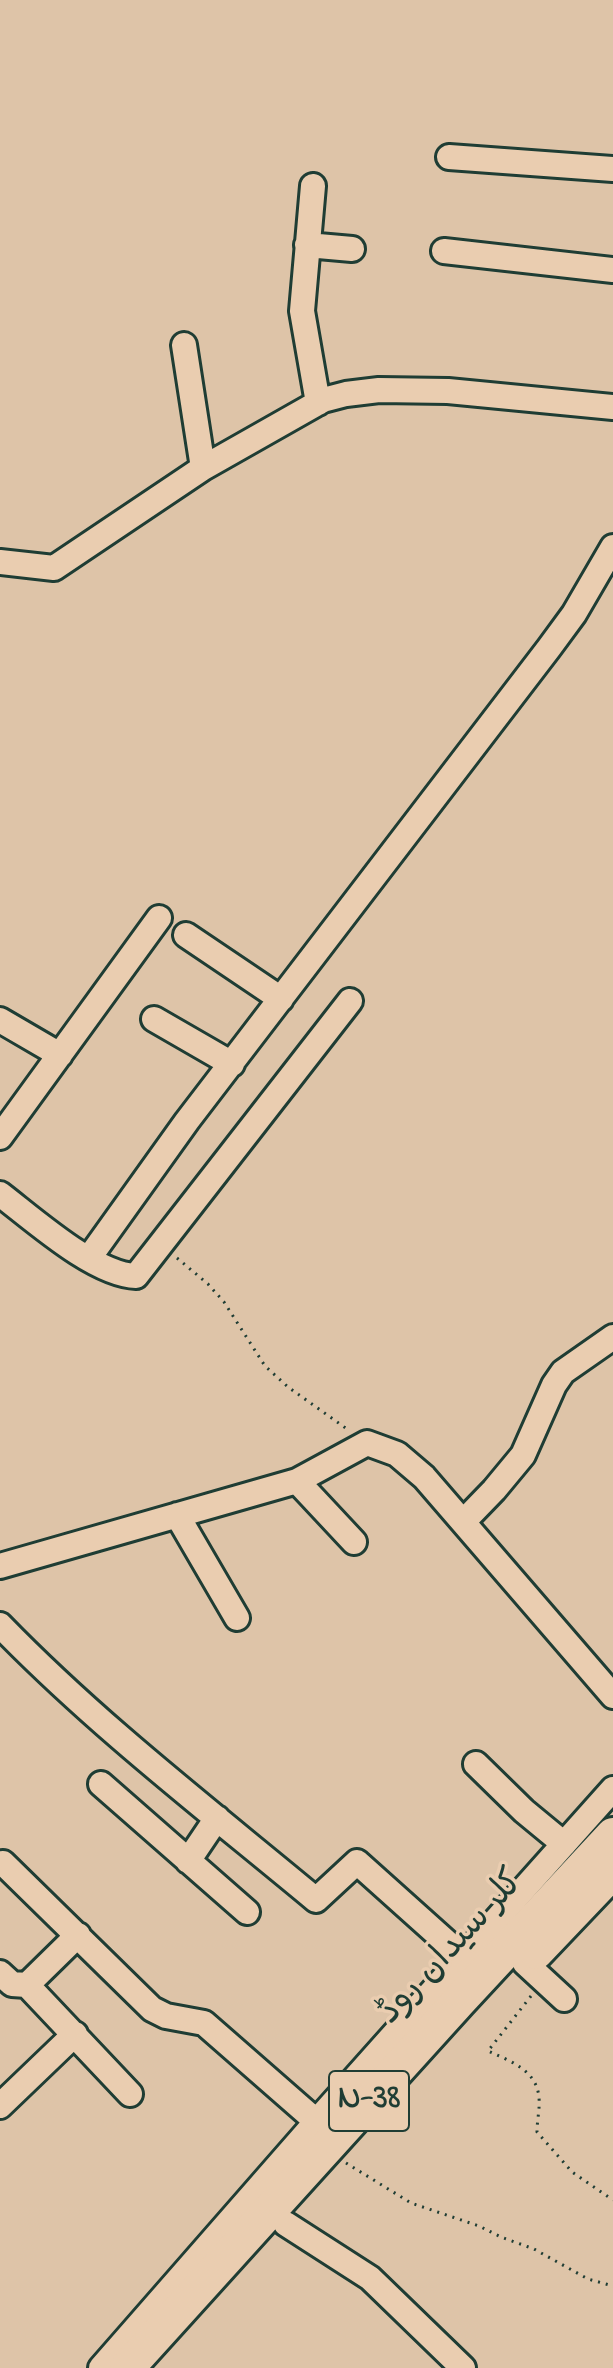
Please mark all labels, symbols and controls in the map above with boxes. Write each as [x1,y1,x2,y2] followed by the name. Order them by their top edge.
[370,1863,536,2035] street label: کلر سیداں روڈ
[329,2071,409,2131] road number: N-38

